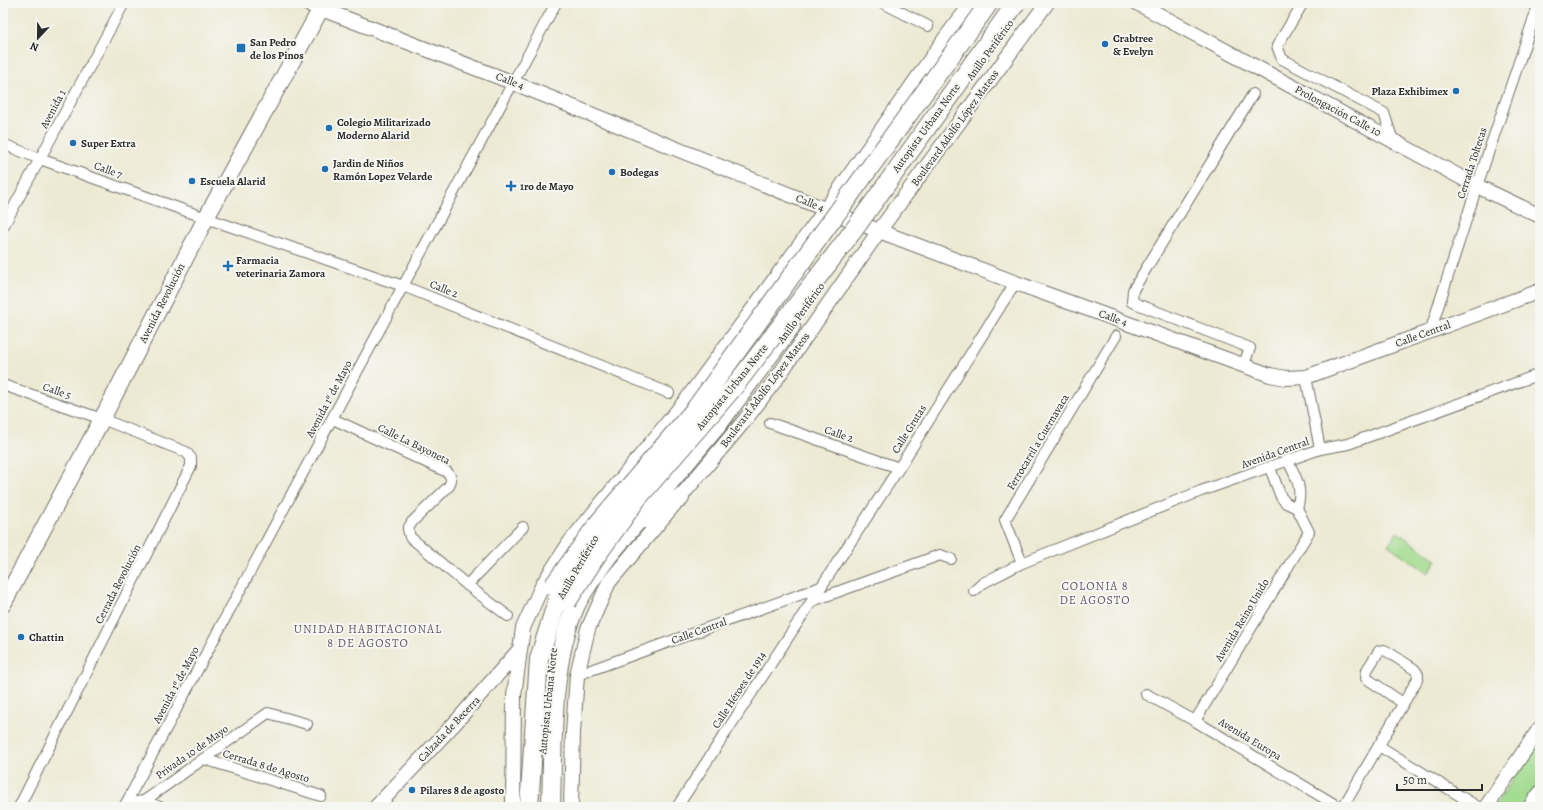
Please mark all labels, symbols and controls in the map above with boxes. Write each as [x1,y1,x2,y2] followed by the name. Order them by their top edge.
[962,16,1017,84] street label: Anillo Periférico
[18,18,58,58] north arrow
[1113,31,1153,59] place label: Crabtree & Evelyn
[250,35,304,63] place label: San Pedro de los Pinos
[28,38,41,55] text: N
[1100,39,1110,49] marker: Crabtree & Evelyn
[235,42,247,54] marker: San Pedro de los Pinos
[908,67,1002,189] street label: Boulevard Adolfo López Mateos
[494,69,526,93] street label: Calle 4
[888,80,964,176] street label: Autopista Urbana Norte
[1292,82,1384,140] street label: Prolongación Calle 10
[1372,84,1449,99] place label: Plaza Exhibimex
[1451,86,1461,96] marker: Plaza Exhibimex
[36,87,70,132] street label: Avenida 1
[337,115,431,143] place label: Colegio Militarizado Moderno Alarid
[324,123,334,133] marker: Colegio Militarizado Moderno Alarid
[1453,125,1491,201] street label: Cerrada Toltecas
[81,136,136,151] place label: Super Extra
[68,138,78,148] marker: Super Extra
[333,156,432,184] place label: Jardin de Niños Ramón Lopez Velarde
[92,158,125,182] street label: Calle 7
[320,164,330,174] marker: Jardin de Niños Ramón Lopez Velarde
[620,165,659,180] place label: Bodegas
[607,167,617,177] marker: Bodegas
[200,174,266,189] place label: Escuela Alarid
[187,176,197,186] marker: Escuela Alarid
[520,179,574,194] place label: 1ro de Mayo
[505,180,517,192] marker: 1ro de Mayo
[794,191,826,215] street label: Calle 4
[235,253,326,281] place label: Farmacia veterinaria Zamora
[135,261,189,346] street label: Avenida Revolución
[223,261,233,271] marker: Farmacia veterinaria Zamora
[427,276,461,302] street label: Calle 2
[773,279,828,347] street label: Anillo Periférico
[1097,306,1129,330] street label: Calle 4
[1393,317,1453,351] street label: Calle Central
[717,329,813,451] street label: Boulevard Adolfo López Mateos
[692,341,772,434] street label: Autopista Urbana Norte
[302,357,356,441] street label: Avenida 1º de Mayo
[41,379,74,403] street label: Calle 5
[1003,390,1073,493] street label: Ferrocarril a Cuernavaca
[888,402,930,456] street label: Calle Grutas
[375,420,453,468] street label: Calle La Bayoneta
[823,422,855,446] street label: Calle 2
[1238,434,1311,473] street label: Avenida Central
[553,532,603,603] street label: Anillo Periférico
[91,542,145,626] street label: Cerrada Revolución
[1211,575,1273,665] street label: Avenida Reino Unido
[1059,578,1131,608] district label: COLONIA 8 DE AGOSTO
[669,614,729,648] street label: Calle Central
[294,621,442,651] district label: UNIDAD HABITACIONAL 8 DE AGOSTO
[29,630,64,645] place label: Chattin
[16,632,26,642] marker: Chattin
[149,643,203,727] street label: Avenida 1º de Mayo
[535,647,561,756] street label: Autopista Urbana Norte
[708,649,770,731] street label: Calle Héroes de 1914
[414,692,484,765] street label: Calzada de Becerra
[1215,714,1285,764] street label: Avenida Europa
[153,721,232,783] street label: Privada 10 de Mayo
[221,746,312,786] street label: Cerrada 8 de Agosto
[1397,766,1482,792] scale bar
[1403,772,1427,788] text: 50 m
[420,783,504,798] place label: Pilares 8 de agosto
[407,785,417,795] marker: Pilares 8 de agosto

